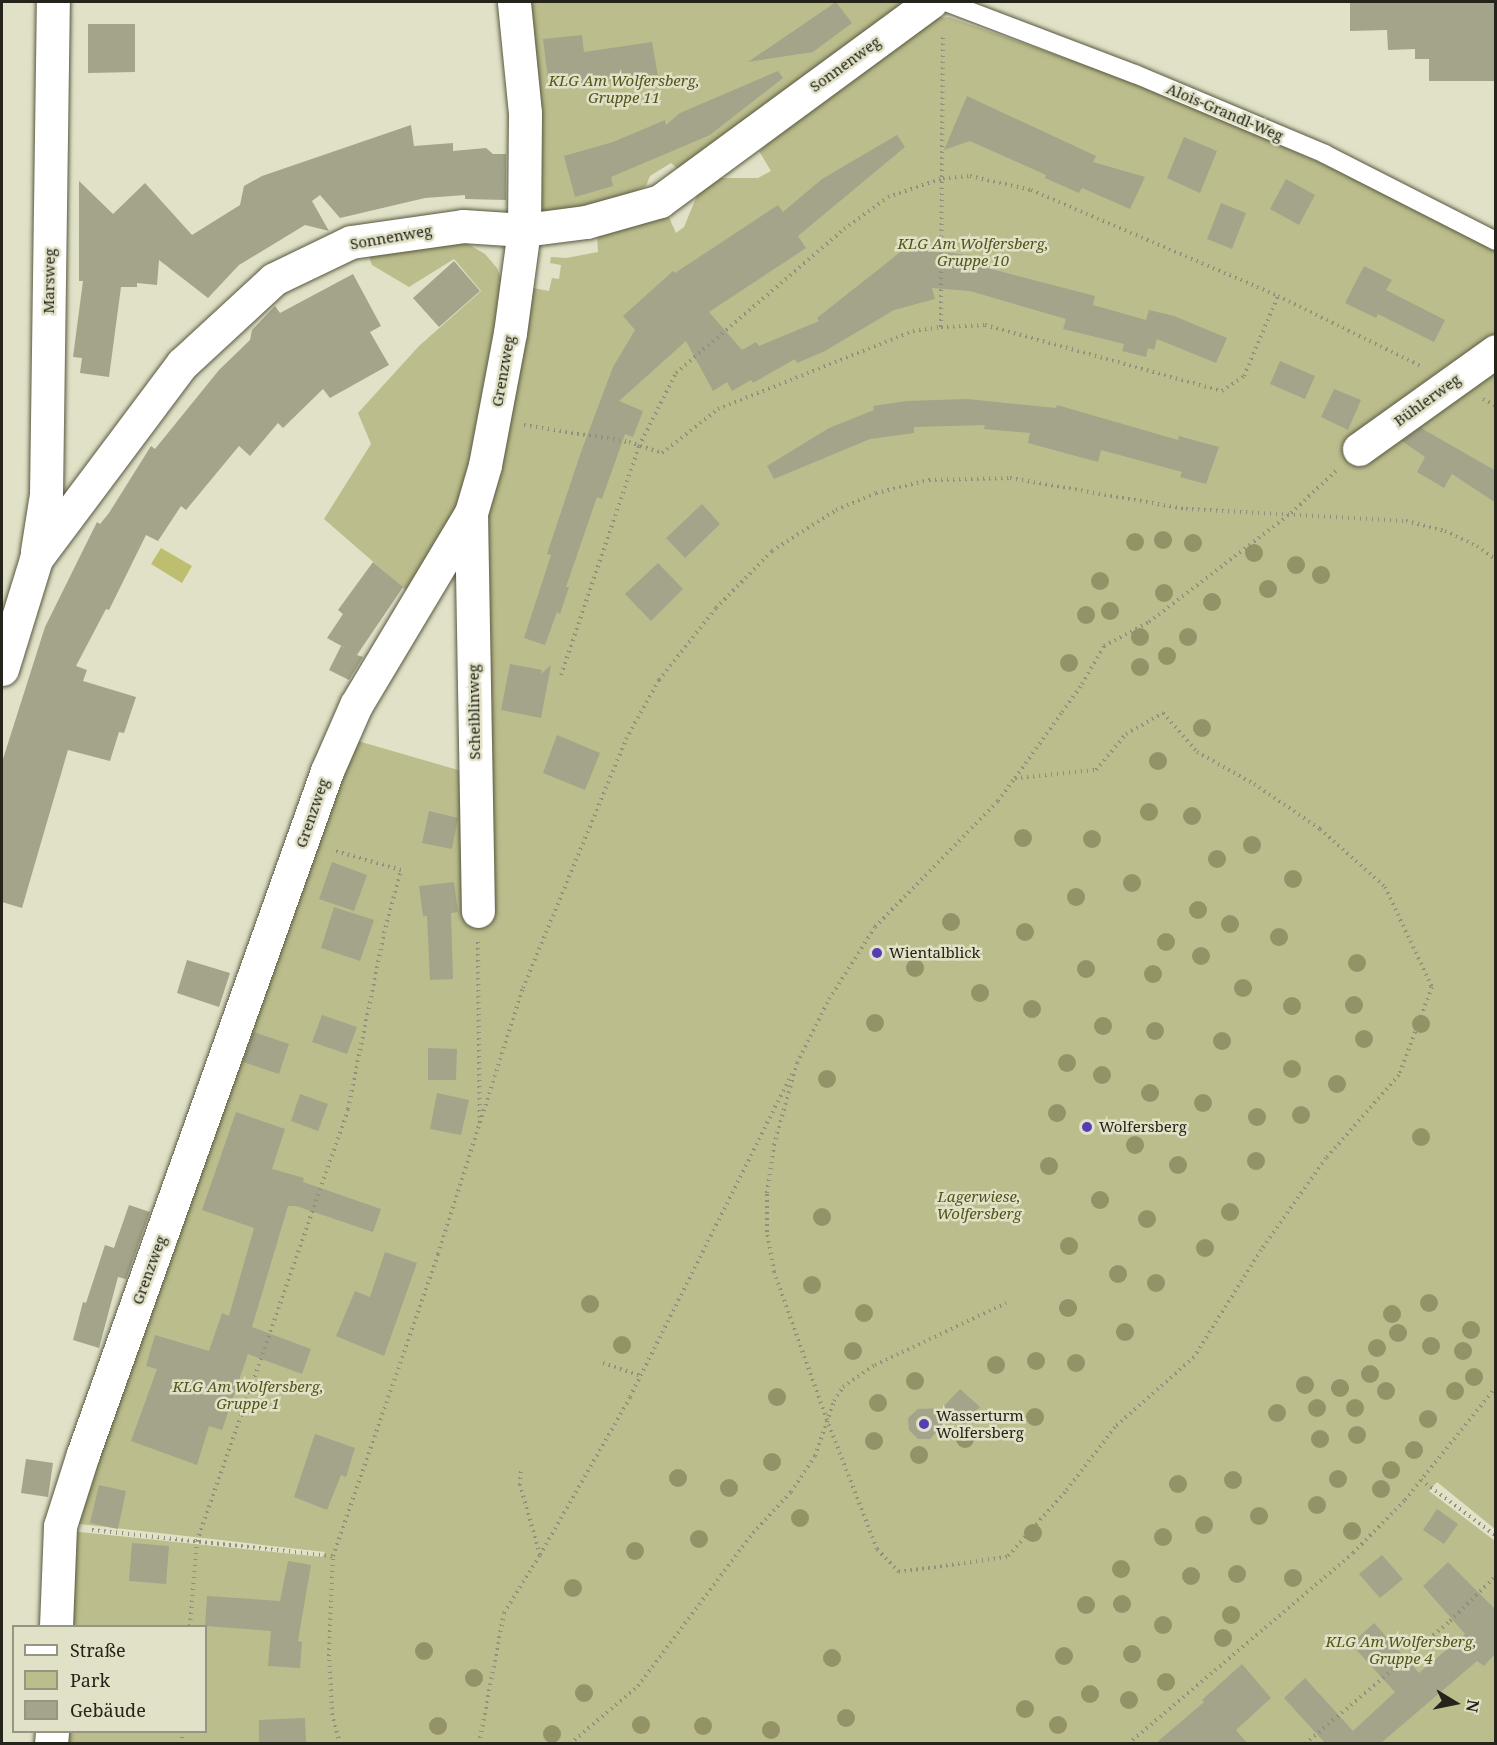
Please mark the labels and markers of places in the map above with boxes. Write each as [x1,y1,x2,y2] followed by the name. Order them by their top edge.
[889,944,980,962] place label: Wientalblick
[870,946,884,960] marker: Wientalblick
[1099,1118,1187,1136] place label: Wolfersberg
[1080,1120,1094,1134] marker: Wolfersberg
[936,1406,1024,1441] place label: Wasserturm Wolfersberg
[917,1417,931,1431] marker: Wasserturm Wolfersberg

